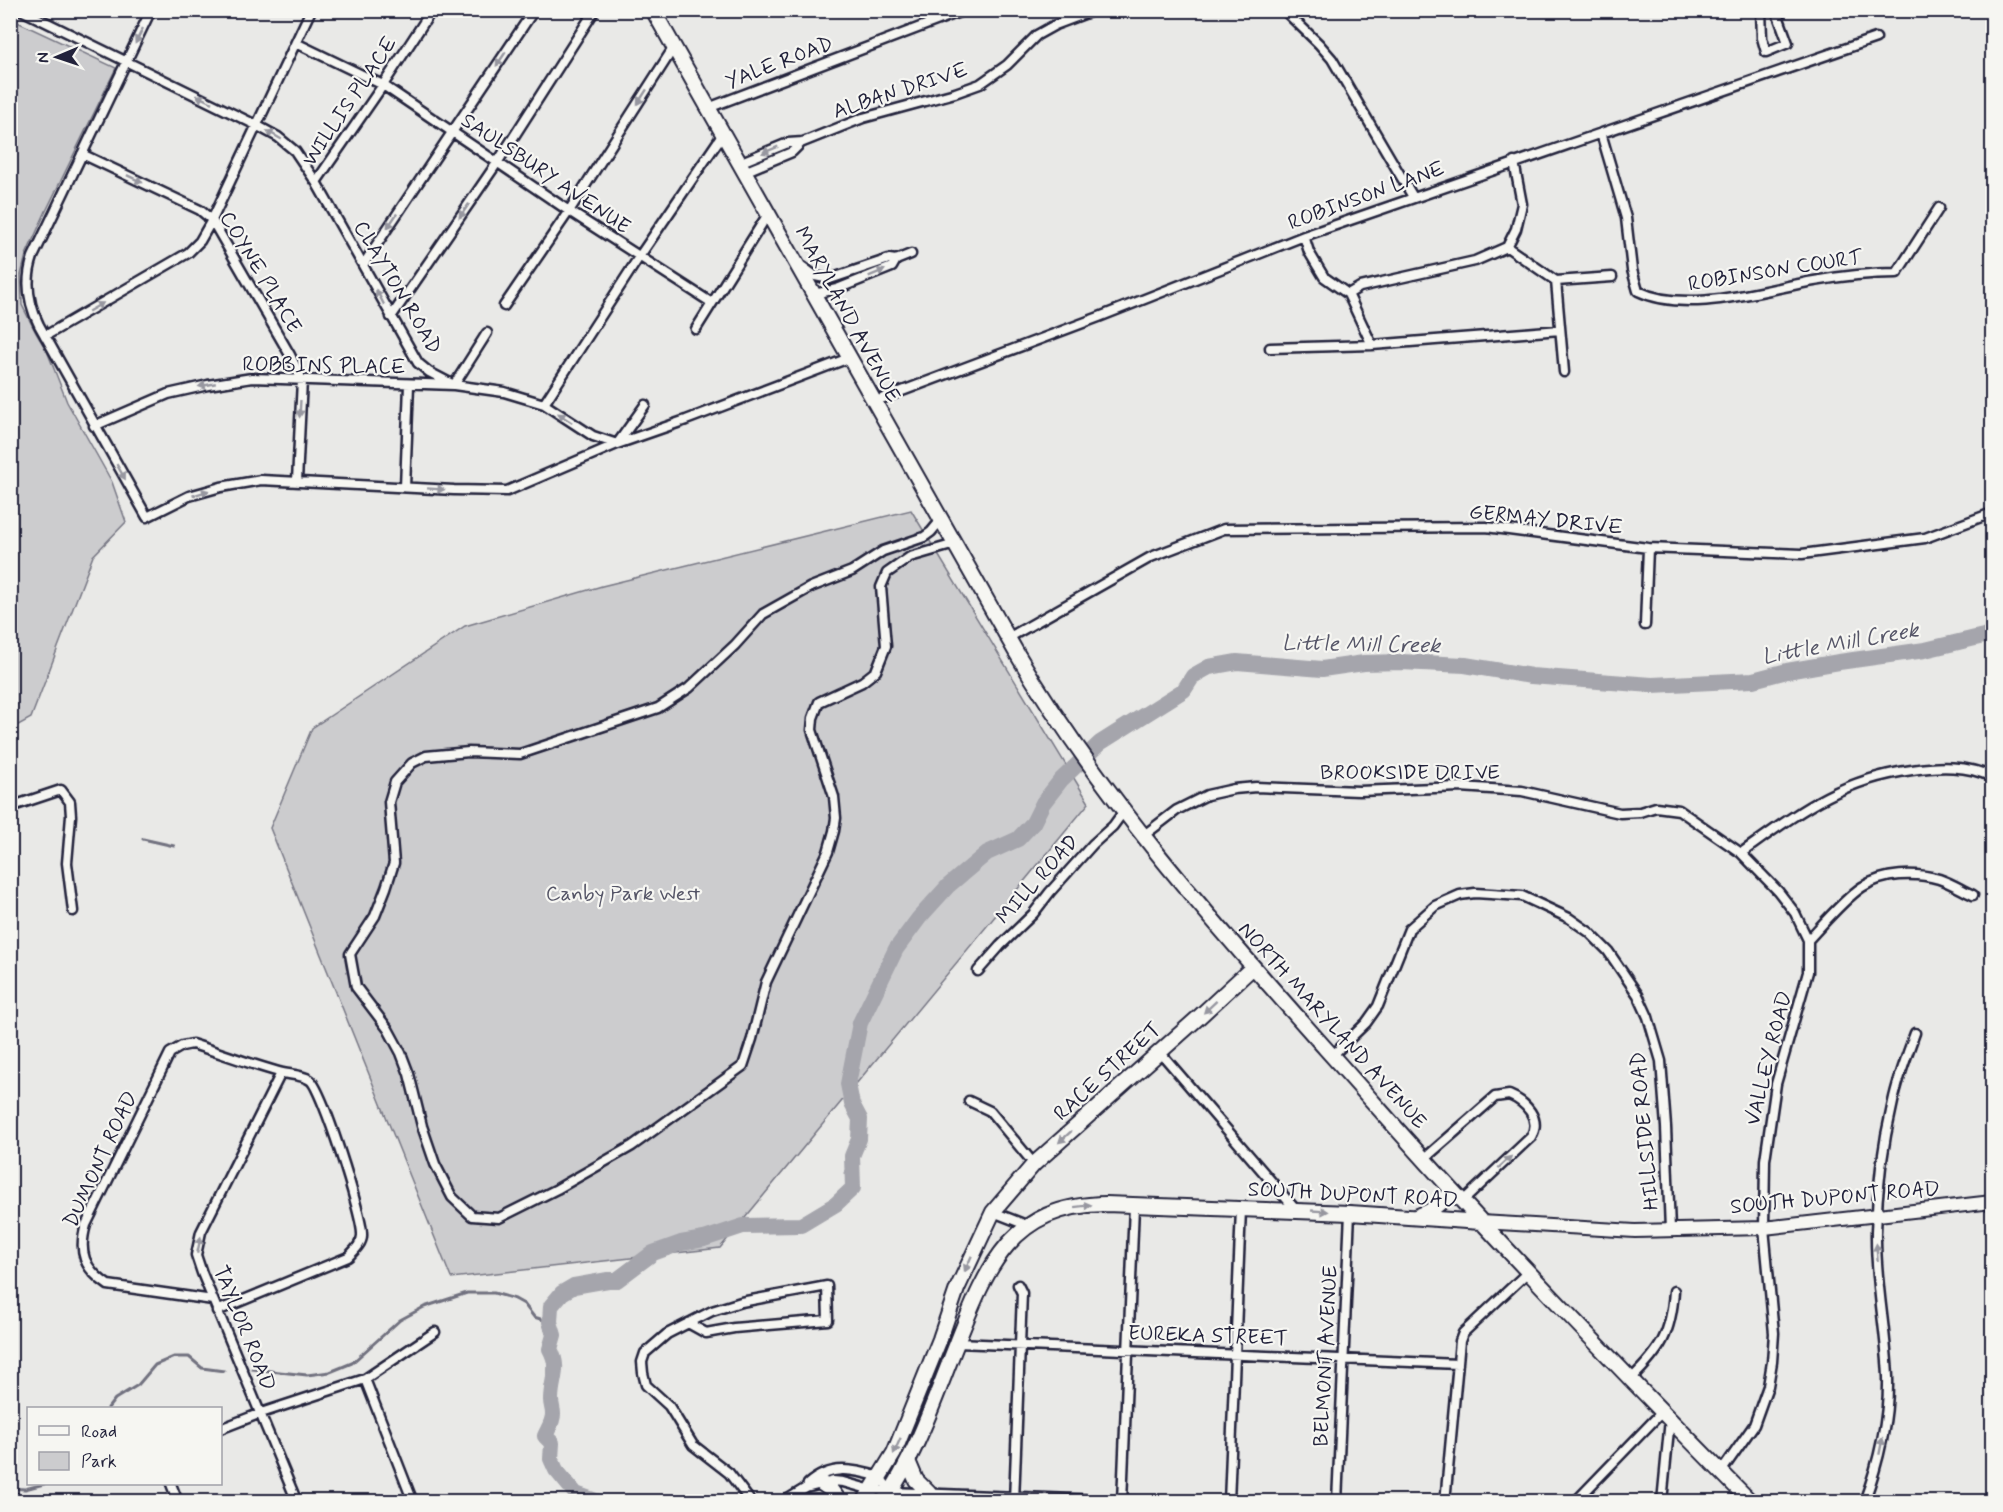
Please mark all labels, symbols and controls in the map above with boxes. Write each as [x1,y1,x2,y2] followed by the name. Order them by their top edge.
[27,27,87,87] north arrow
[134,27,143,44] one-way arrow
[722,30,837,96] street label: YALE ROAD
[296,31,404,172] street label: WILLIS PLACE
[496,51,507,67] one-way arrow
[33,52,54,63] text: N
[829,56,971,126] street label: ALBAN DRIVE
[636,88,648,104] one-way arrow
[195,95,212,104] one-way arrow
[455,107,636,241] street label: SAULSBURY AVENUE
[266,130,282,141] one-way arrow
[761,145,779,155] one-way arrow
[1284,155,1449,237] street label: ROBINSON LANE
[126,174,144,184] one-way arrow
[458,203,470,219] one-way arrow
[213,206,308,339] street label: COYNE PLACE
[387,212,398,229] one-way arrow
[346,216,448,359] street label: CLAYTON ROAD
[787,222,907,407] street label: MARYLAND AVENUE
[1686,243,1865,299] street label: ROBINSON COURT
[868,268,886,278] one-way arrow
[375,288,385,305] one-way arrow
[88,301,104,312] one-way arrow
[242,351,406,381] street label: ROBBINS PLACE
[197,381,216,390] one-way arrow
[296,399,305,418] one-way arrow
[557,413,574,424] one-way arrow
[115,464,126,480] one-way arrow
[426,484,445,494] one-way arrow
[192,488,210,497] one-way arrow
[1468,498,1624,542] street label: GERMAY DRIVE
[1760,616,1923,672] water label: Little Mill Creek
[1282,630,1442,660] water label: Little Mill Creek
[1320,759,1500,787] street label: BROOKSIDE DRIVE
[990,829,1086,931] street label: MILL ROAD
[546,880,701,908] park label: Canby Park West
[1232,916,1433,1135] street label: NORTH MARYLAND AVENUE
[1739,988,1799,1128] street label: VALLEY ROAD
[1203,1000,1218,1013] one-way arrow
[1048,1016,1167,1128] street label: RACE STREET
[1624,1050,1666,1212] street label: HILLSIDE ROAD
[57,1087,145,1232] street label: DUMONT ROAD
[1057,1130,1072,1144] one-way arrow
[1498,1155,1513,1169] one-way arrow
[1729,1175,1941,1221] street label: SOUTH DUPONT ROAD
[1247,1176,1459,1214] street label: SOUTH DUPONT ROAD
[1073,1201,1092,1211] one-way arrow
[1310,1207,1329,1216] one-way arrow
[194,1236,204,1254] one-way arrow
[1872,1242,1882,1261] one-way arrow
[963,1256,973,1274] one-way arrow
[206,1262,282,1395] street label: TAYLOR ROAD
[1307,1265,1345,1447] street label: BELMONT AVENUE
[1127,1319,1289,1353] street label: EUREKA STREET
[27,1407,222,1485] legend
[81,1420,117,1444] text: Road
[1877,1436,1886,1455] one-way arrow
[892,1437,901,1454] one-way arrow
[81,1450,117,1474] text: Park

